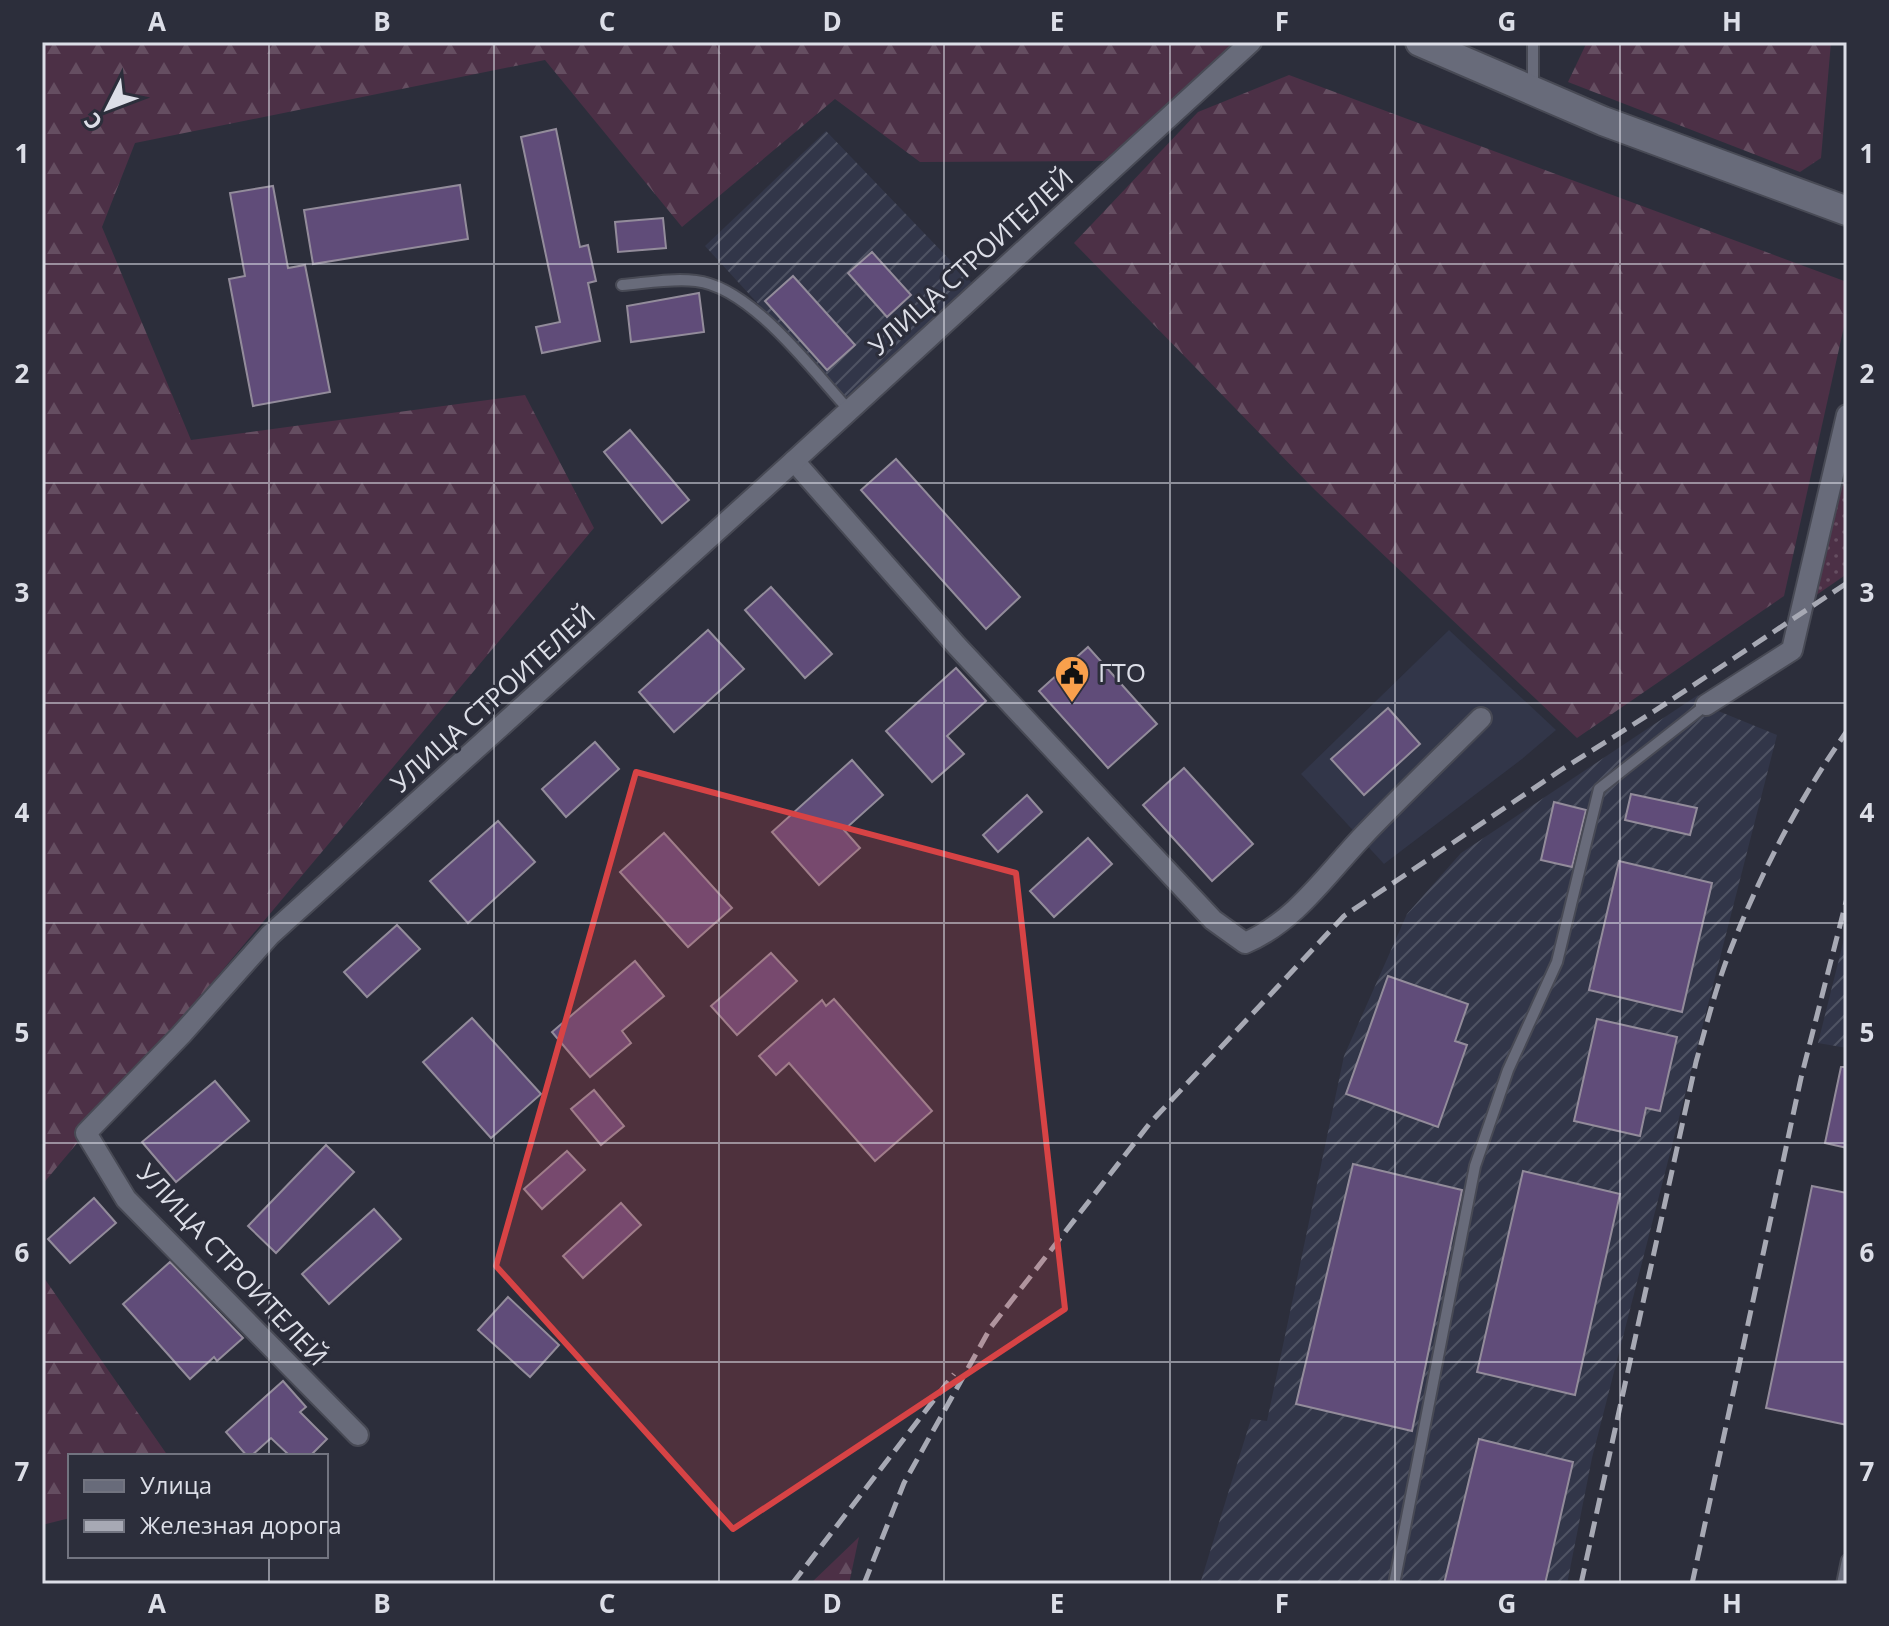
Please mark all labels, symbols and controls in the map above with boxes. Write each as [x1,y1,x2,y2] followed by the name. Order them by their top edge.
[148,3,166,39] text: A
[373,3,391,39] text: B
[599,3,615,39] text: C
[822,3,842,39] text: D
[1050,3,1064,39] text: E
[1275,3,1289,39] text: F
[1498,3,1516,39] text: G
[1722,3,1742,39] text: H
[68,68,148,148] north arrow
[77,107,108,137] text: С
[15,135,29,171] text: 1
[1860,135,1874,171] text: 1
[860,160,1080,363] street label: УЛИЦА СТРОИТЕЛЕЙ
[15,355,30,391] text: 2
[1860,355,1875,391] text: 2
[15,574,29,610] text: 3
[1860,574,1874,610] text: 3
[382,597,602,800] street label: УЛИЦА СТРОИТЕЛЕЙ
[1053,654,1091,704] public building icon: ГТО
[1098,654,1146,690] place label: ГТО
[15,794,30,830] text: 4
[1860,794,1875,830] text: 4
[15,1014,29,1050] text: 5
[1860,1014,1874,1050] text: 5
[130,1155,336,1373] street label: УЛИЦА СТРОИТЕЛЕЙ
[15,1234,30,1270] text: 6
[1860,1234,1875,1270] text: 6
[15,1453,30,1489] text: 7
[1860,1453,1875,1489] text: 7
[68,1454,328,1558] legend
[140,1468,212,1501] text: Улица
[140,1508,342,1541] text: Железная дорога
[148,1585,166,1621] text: A
[373,1585,391,1621] text: B
[599,1585,615,1621] text: C
[822,1585,842,1621] text: D
[1050,1585,1064,1621] text: E
[1275,1585,1289,1621] text: F
[1498,1585,1516,1621] text: G
[1722,1585,1742,1621] text: H

